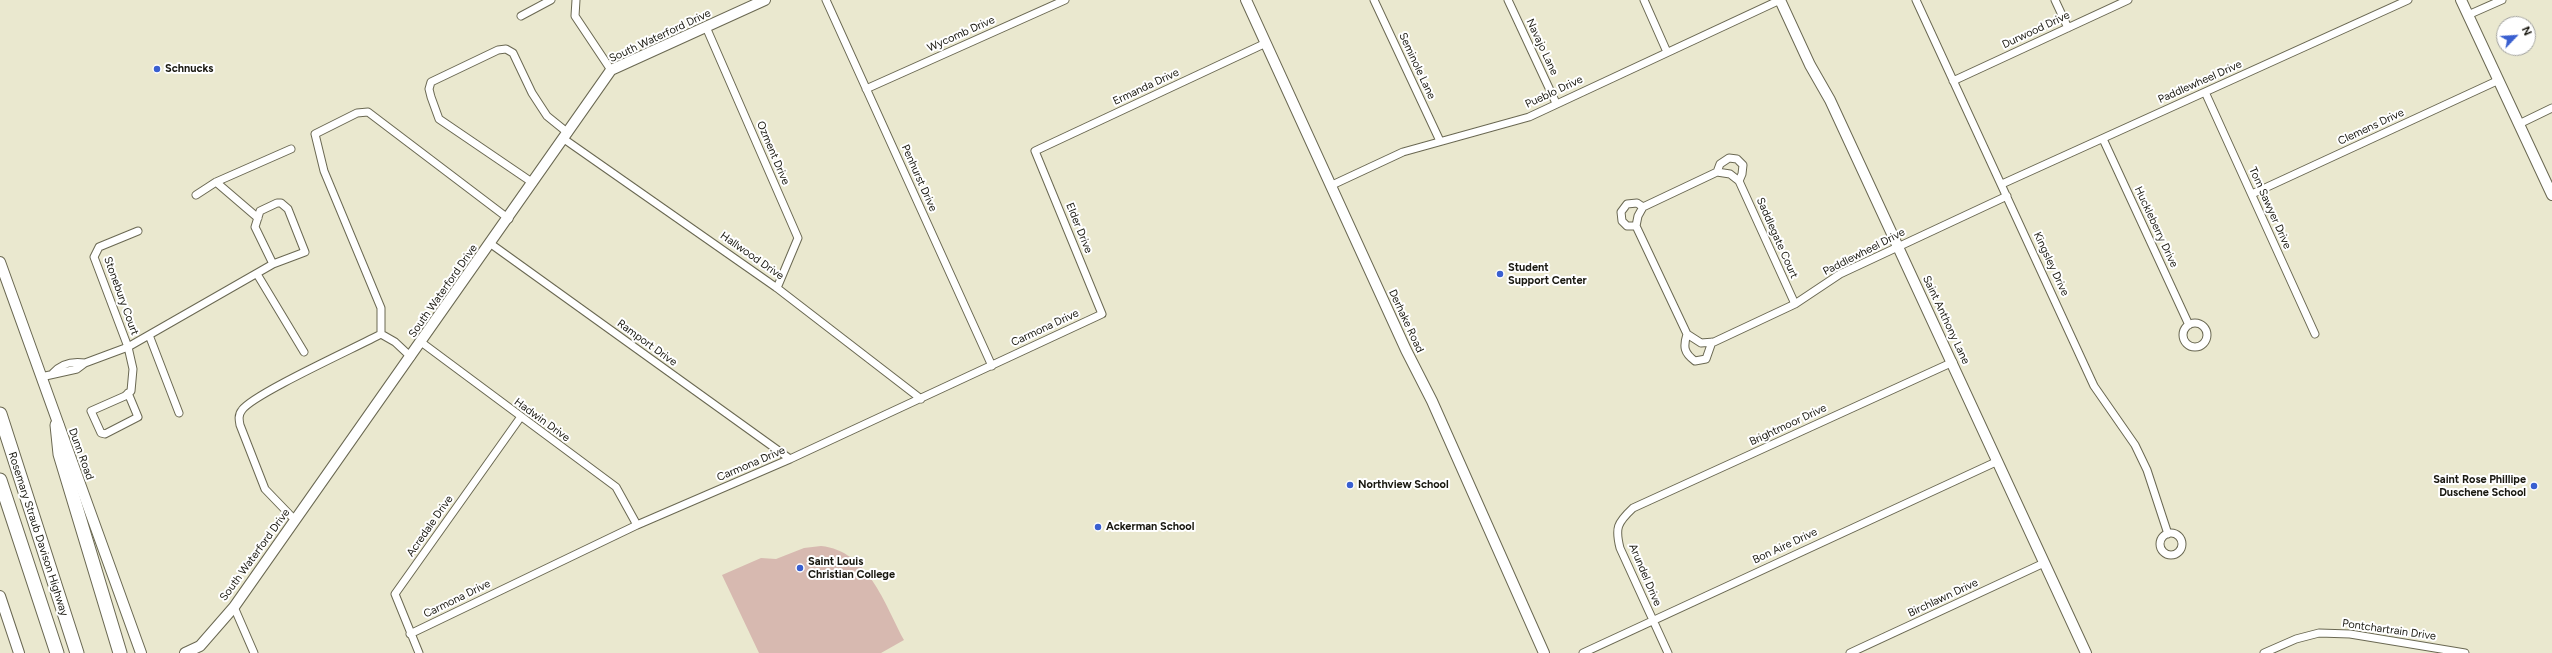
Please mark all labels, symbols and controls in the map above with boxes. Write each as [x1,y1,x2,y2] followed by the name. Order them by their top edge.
[607,7,713,65] street label: South Waterford Drive
[2000,9,2072,51] street label: Durwood Drive
[925,13,997,55] street label: Wycomb Drive
[2496,16,2536,56] north arrow
[1523,17,1561,77] street label: Navajo Lane
[2519,25,2534,38] text: N
[1396,31,1438,101] street label: Seminole Lane
[2156,58,2244,106] street label: Paddlewheel Drive
[165,62,213,76] place label: Schnucks
[152,64,162,74] marker: Schnucks
[1111,66,1181,108] street label: Ermanda Drive
[1523,73,1585,111] street label: Pueblo Drive
[2336,106,2406,148] street label: Clemens Drive
[754,119,792,187] street label: Ozment Drive
[898,143,940,213] street label: Penhurst Drive
[2246,165,2294,251] street label: Tom Sawyer Drive
[2131,184,2181,270] street label: Huckleberry Drive
[1753,196,1801,280] street label: Saddlegate Court
[1063,201,1095,255] street label: Elder Drive
[1821,226,1907,278] street label: Paddlewheel Drive
[718,229,786,283] street label: Hallwood Drive
[2030,230,2072,298] street label: Kingsley Drive
[406,242,480,340] street label: South Waterford Drive
[101,255,141,337] street label: Stonebury Court
[1508,261,1587,287] place label: Student Support Center
[1495,269,1505,279] marker: Student Support Center
[1920,274,1972,366] street label: Saint Anthony Lane
[1386,287,1426,355] street label: Derhake Road
[1009,307,1081,349] street label: Carmona Drive
[614,317,680,369] street label: Ramport Drive
[512,395,572,445] street label: Hadwin Drive
[1747,401,1829,449] street label: Brightmoor Drive
[66,426,96,482] street label: Dunn Road
[715,444,787,484] street label: Carmona Drive
[5,450,71,618] street label: Rosemary Straub Davison Highway
[2433,473,2526,499] place label: Saint Rose Phillipe Duschene School
[1358,478,1449,492] place label: Northview School
[1345,480,1355,490] marker: Northview School
[2529,481,2539,491] marker: Saint Rose Phillipe Duschene School
[404,493,456,559] street label: Acredale Drive
[217,506,293,604] street label: South Waterford Drive
[1106,520,1194,534] place label: Ackerman School
[1093,522,1103,532] marker: Ackerman School
[1751,525,1819,567] street label: Bon Aire Drive
[1626,542,1664,608] street label: Arundel Drive
[808,555,895,581] place label: Saint Louis Christian College
[795,563,805,573] marker: Saint Louis Christian College
[1906,576,1980,620] street label: Birchlawn Drive
[421,577,493,621] street label: Carmona Drive
[2341,617,2437,643] street label: Pontchartrain Drive

